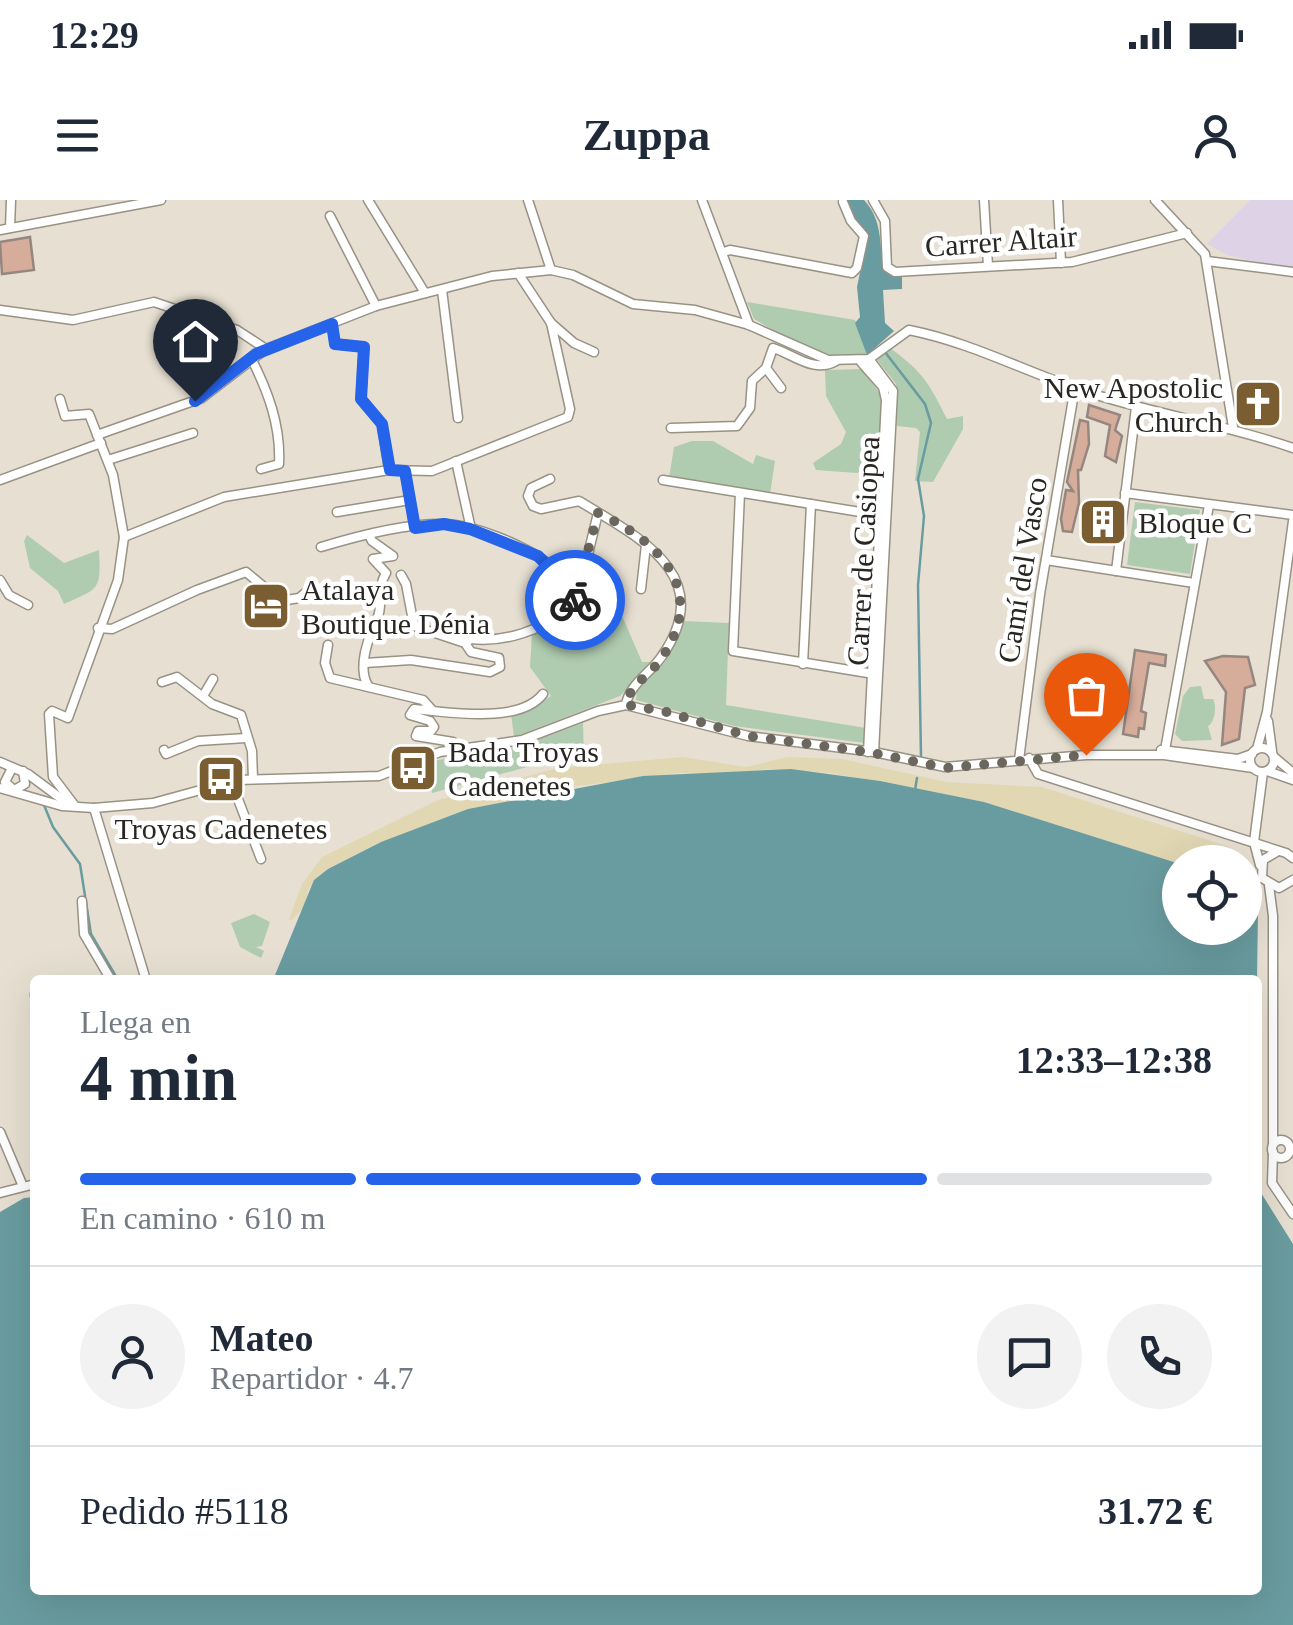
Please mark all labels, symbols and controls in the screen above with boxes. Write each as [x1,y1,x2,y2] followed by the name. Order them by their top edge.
[50,14,139,56] text: 12:29
[50,108,105,163] icon: menu
[1188,108,1243,163] icon: person
[583,110,710,160] text: Zuppa
[924,219,1078,263] street label: Carrer Altair
[153,299,238,402] pin
[168,314,223,369] icon: home
[1044,371,1223,438] place label: New Apostolic Church
[1232,378,1284,430] church icon: New Apostolic Church
[841,435,885,667] street label: Carrer de Casiopea
[991,475,1053,665] street label: Camí del Vasco
[1077,496,1129,548] building icon: Bloque C
[1138,506,1252,539] place label: Bloque C
[525,550,625,650] courier
[301,573,490,640] place label: Atalaya Boutique Dénia
[548,573,603,628] icon: bike
[240,580,292,632] hotel icon: Atalaya Boutique Dénia
[1044,653,1129,756] pin
[1059,668,1114,723] icon: bag
[448,735,599,802] place label: Bada Troyas Cadenetes
[387,742,439,794] bus stop icon: Bada Troyas Cadenetes
[195,753,247,805] bus stop icon: Troyas Cadenetes
[114,812,328,845] place label: Troyas Cadenetes
[1162,845,1262,945] map controls
[1162,845,1262,945] button: locate
[80,1004,191,1040] text: Llega en
[1016,1039,1212,1081] text: 12:33–12:38
[80,1042,237,1114] text: 4 min
[80,1200,325,1236] text: En camino · 610 m
[80,1304,185,1409] button: person
[977,1304,1082,1409] button: chat
[1107,1304,1212,1409] button: phone
[210,1317,313,1359] text: Mateo
[210,1360,414,1396] text: Repartidor · 4.7
[80,1490,289,1532] text: Pedido #5118
[1098,1490,1212,1532] text: 31.72 €

